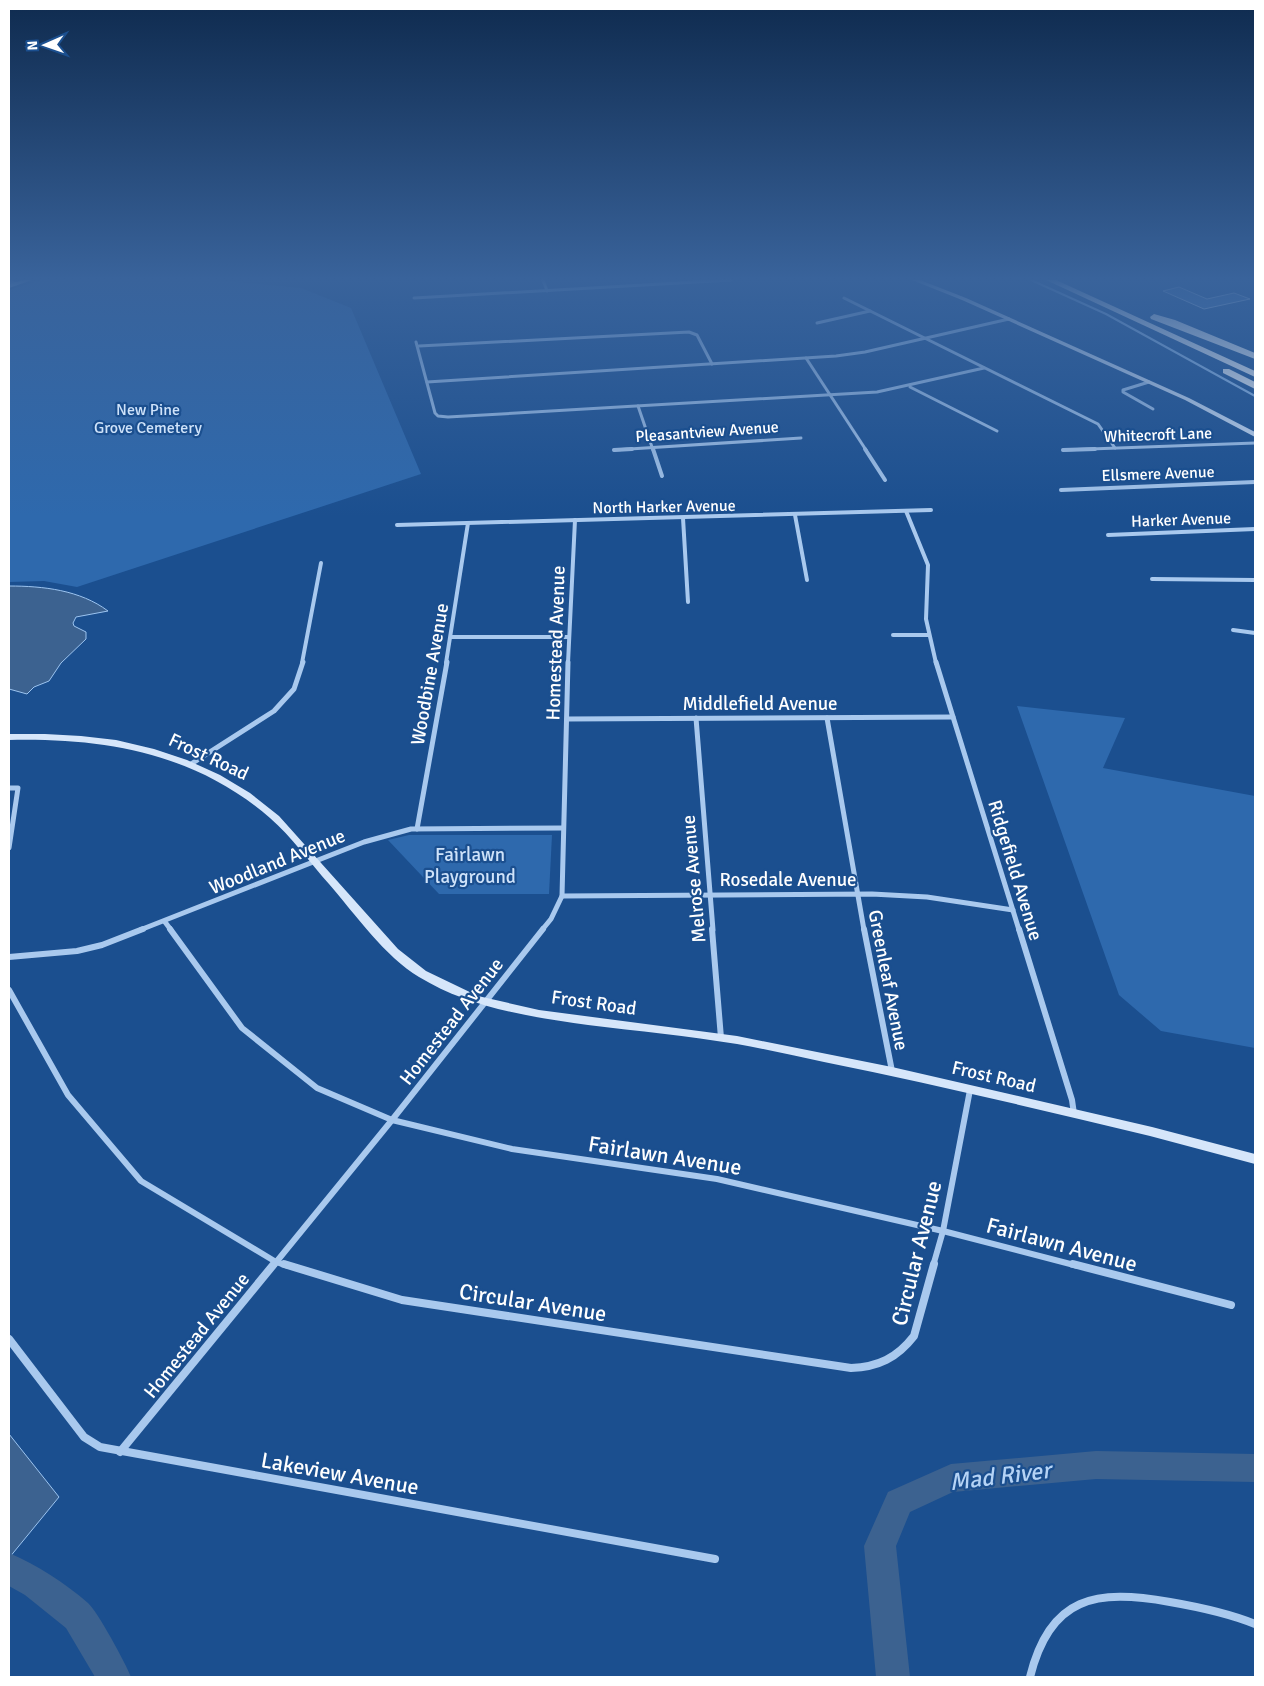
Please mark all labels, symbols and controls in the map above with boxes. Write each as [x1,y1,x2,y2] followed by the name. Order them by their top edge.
[20,20,70,70] north arrow
[24,40,41,51] text: N
[94,400,203,438] park label: New Pine Grove Cemetery
[635,417,779,447] street label: Pleasantview Avenue
[1104,423,1213,447] street label: Whitecroft Lane
[1101,462,1215,486] street label: Ellsmere Avenue
[592,496,736,518] street label: North Harker Avenue
[1131,508,1231,532] street label: Harker Avenue
[541,565,571,721] street label: Homestead Avenue
[406,601,454,747] street label: Woodbine Avenue
[682,692,838,716] street label: Middlefield Avenue
[165,728,253,786] street label: Frost Road
[982,797,1048,944] street label: Ridgefield Avenue
[676,814,712,944] street label: Melrose Avenue
[206,824,349,900] street label: Woodland Avenue
[424,843,516,889] park label: Fairlawn Playground
[719,868,857,892] street label: Rosedale Avenue
[863,908,913,1053] street label: Greenleaf Avenue
[395,953,509,1090] street label: Homestead Avenue
[550,985,638,1021] street label: Frost Road
[949,1056,1038,1098] street label: Frost Road
[586,1130,744,1181] street label: Fairlawn Avenue
[885,1178,948,1329] street label: Circular Avenue
[984,1211,1140,1278] street label: Fairlawn Avenue
[139,1268,255,1403] street label: Homestead Avenue
[457,1278,608,1327] street label: Circular Avenue
[259,1446,421,1501] street label: Lakeview Avenue
[948,1455,1055,1497] water label: Mad River

